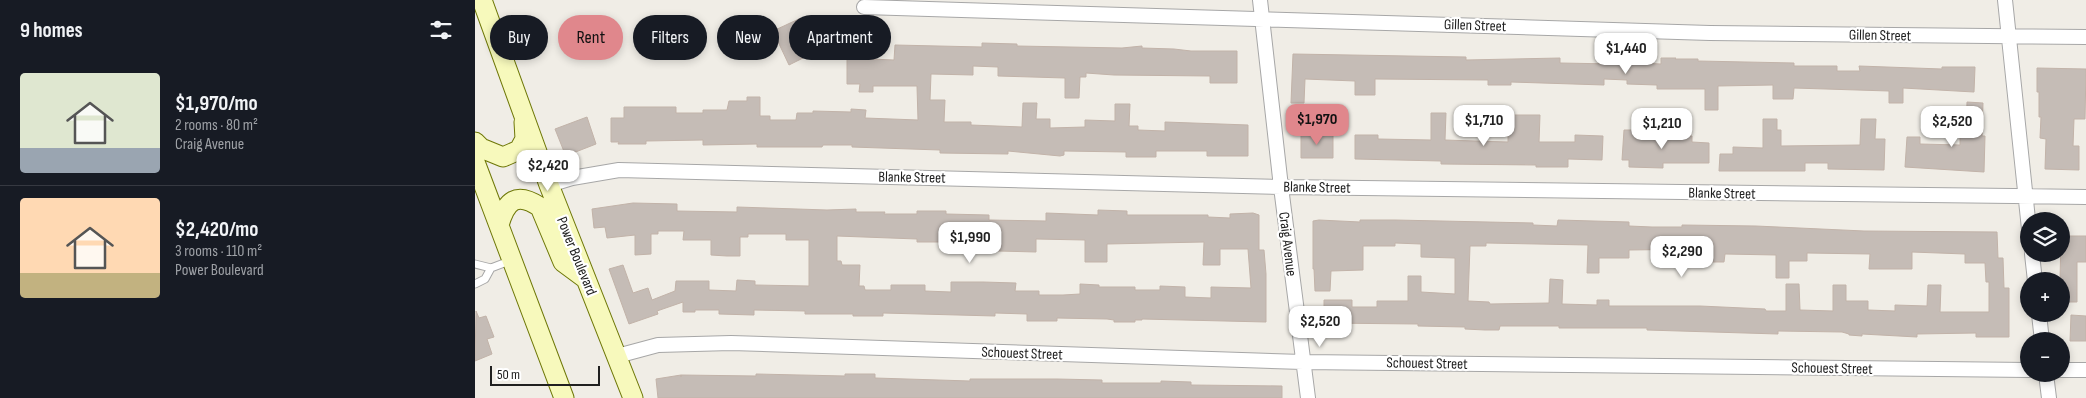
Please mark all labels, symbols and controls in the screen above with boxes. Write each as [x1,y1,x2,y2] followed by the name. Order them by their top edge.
[490,15,548,60] chip: Buy
[558,15,623,60] chip: Rent
[633,15,707,60] chip: Filters
[717,15,779,60] chip: New
[789,15,891,60] chip: Apartment
[1443,15,1507,36] street label: Gillen Street
[427,16,455,44] icon: filters
[20,18,83,43] text: 9 homes
[1849,25,1912,46] street label: Gillen Street
[1585,32,1667,75] pin: $1,440
[1605,39,1647,58] text: $1,440
[175,91,258,116] text: $1,970/mo
[60,93,120,153] icon: home
[1276,104,1358,146] pin: $1,970
[1443,104,1525,147] pin: $1,710
[1911,106,1993,148] pin: $2,520
[1621,108,1703,150] pin: $1,210
[1297,110,1337,129] text: $1,970
[1465,111,1503,130] text: $1,710
[1932,112,1972,131] text: $2,520
[1642,114,1682,133] text: $1,210
[175,116,258,135] text: 2 rooms · 80 m²
[175,135,244,154] text: Craig Avenue
[507,150,589,192] pin: $2,420
[527,156,569,175] text: $2,420
[878,167,946,188] street label: Blanke Street
[1283,177,1351,198] street label: Blanke Street
[1688,183,1756,204] street label: Blanke Street
[1274,211,1301,277] street label: Craig Avenue
[2020,212,2070,382] map controls
[2020,212,2070,262] button: layers
[552,214,601,298] street label: Power Boulevard
[175,217,258,242] text: $2,420/mo
[60,218,120,278] icon: home
[929,222,1011,264] pin: $1,990
[949,228,991,247] text: $1,990
[1641,236,1723,278] pin: $2,290
[175,242,262,261] text: 3 rooms · 110 m²
[1661,242,1703,261] text: $2,290
[175,261,264,280] text: Power Boulevard
[2020,272,2070,322] button: +
[1279,306,1361,348] pin: $2,520
[1300,312,1340,331] text: $2,520
[2020,332,2070,382] button: −
[981,343,1063,364] street label: Schouest Street
[1386,353,1468,374] street label: Schouest Street
[1791,358,1873,379] street label: Schouest Street
[490,363,600,386] scale bar
[497,366,520,383] text: 50 m

